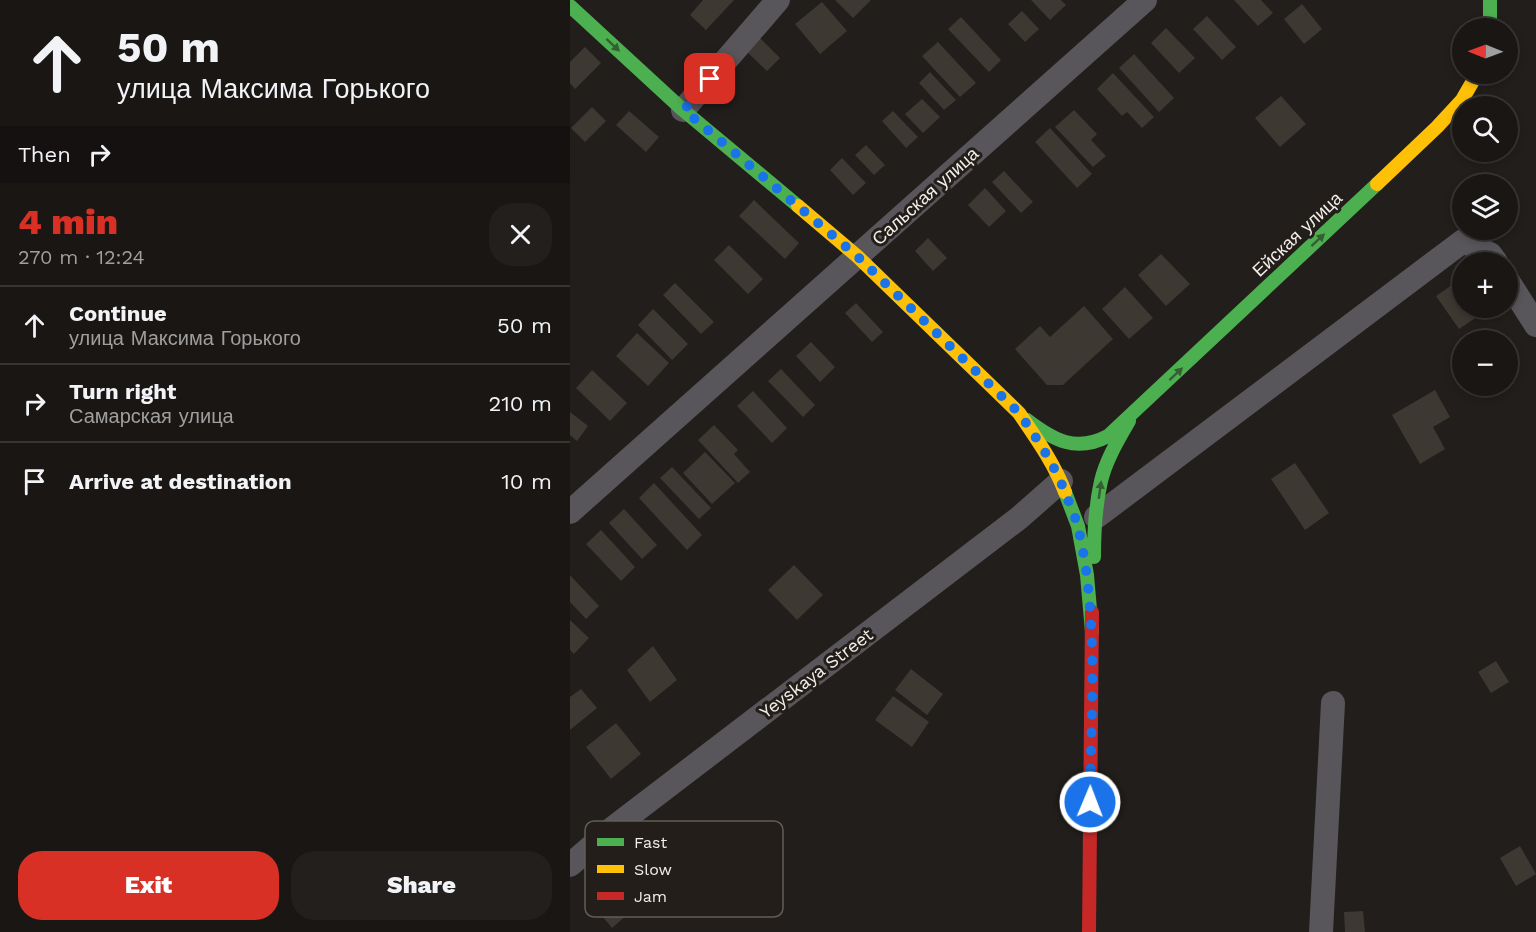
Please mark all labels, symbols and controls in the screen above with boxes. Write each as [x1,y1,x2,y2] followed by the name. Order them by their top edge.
[1452,18,1518,84] north arrow
[1452,18,1518,396] map controls
[117,23,220,72] text: 50 m
[18,24,96,102] icon: ahead
[606,38,620,52] one-way arrow
[684,53,735,104] pin
[693,62,726,95] icon: arrive
[117,73,430,105] text: улица Максима Горького
[1452,96,1518,162] button: search
[83,138,116,171] icon: right
[18,142,71,167] text: Then
[868,142,983,249] street label: Сальская улица
[1452,174,1518,240] button: layers
[1248,187,1347,281] street label: Ейская улица
[18,201,118,243] text: 4 min
[489,203,552,266] button: close
[1310,233,1325,247] one-way arrow
[18,245,145,269] text: 270 m · 12:24
[1452,252,1518,318] button: +
[69,301,167,326] text: Continue
[18,309,51,342] icon: ahead
[497,313,552,338] text: 50 m
[69,326,301,350] text: улица Максима Горького
[1452,330,1518,396] button: −
[1168,367,1183,381] one-way arrow
[69,379,176,404] text: Turn right
[18,387,51,420] icon: right
[488,391,552,416] text: 210 m
[69,404,234,428] text: Самарская улица
[18,465,51,498] icon: arrive
[69,469,292,494] text: Arrive at destination
[501,469,552,494] text: 10 m
[1095,481,1105,500] one-way arrow
[755,623,877,722] street label: Yeyskaya Street
[1058,770,1122,834] position arrow
[585,821,783,917] legend
[634,833,667,852] text: Fast
[18,851,279,920] button: Exit
[291,851,552,920] button: Share
[634,860,672,879] text: Slow
[634,887,667,906] text: Jam

